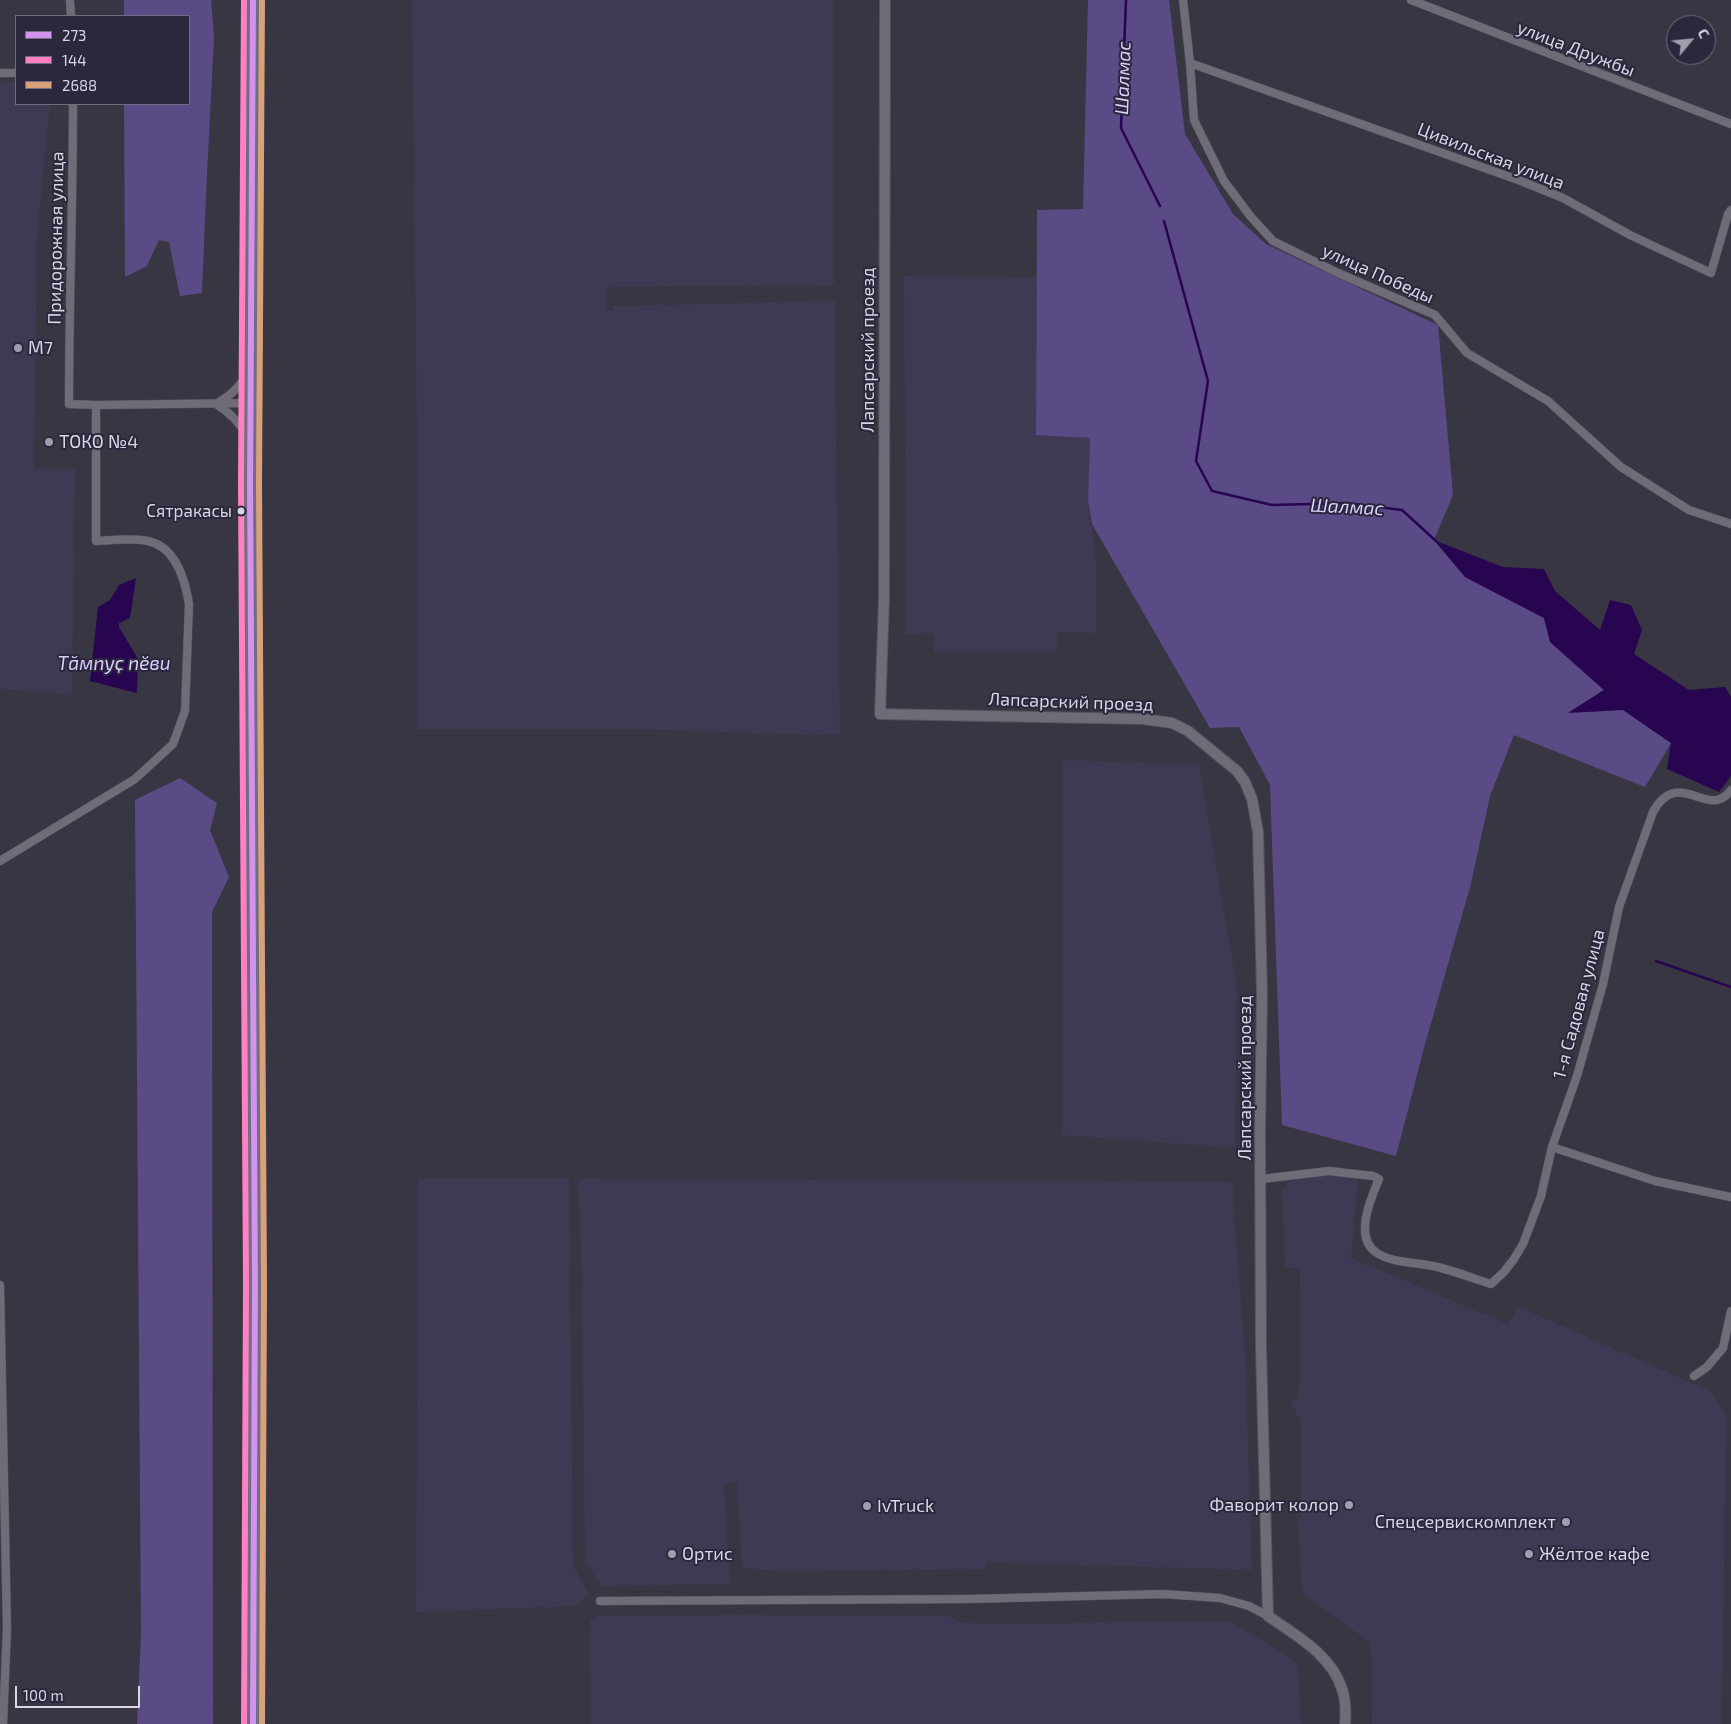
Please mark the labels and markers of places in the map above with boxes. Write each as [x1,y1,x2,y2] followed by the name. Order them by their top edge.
[28,337,53,359] place label: М7
[12,342,24,354] marker: М7
[59,431,138,453] place label: ТОКО №4
[43,436,55,448] marker: ТОКО №4
[146,501,232,521] place label: Сятракасы
[236,506,246,516] marker: Сятракасы
[1210,1494,1339,1516] place label: Фаворит колор
[877,1495,934,1517] place label: IvTruck
[1343,1499,1355,1511] marker: Фаворит колор
[861,1500,873,1512] marker: IvTruck
[1375,1511,1556,1533] place label: Спецсервискомплект
[1560,1516,1572,1528] marker: Спецсервискомплект
[682,1543,733,1565] place label: Ортис
[1539,1543,1650,1565] place label: Жёлтое кафе
[666,1548,678,1560] marker: Ортис
[1523,1548,1535,1560] marker: Жёлтое кафе

